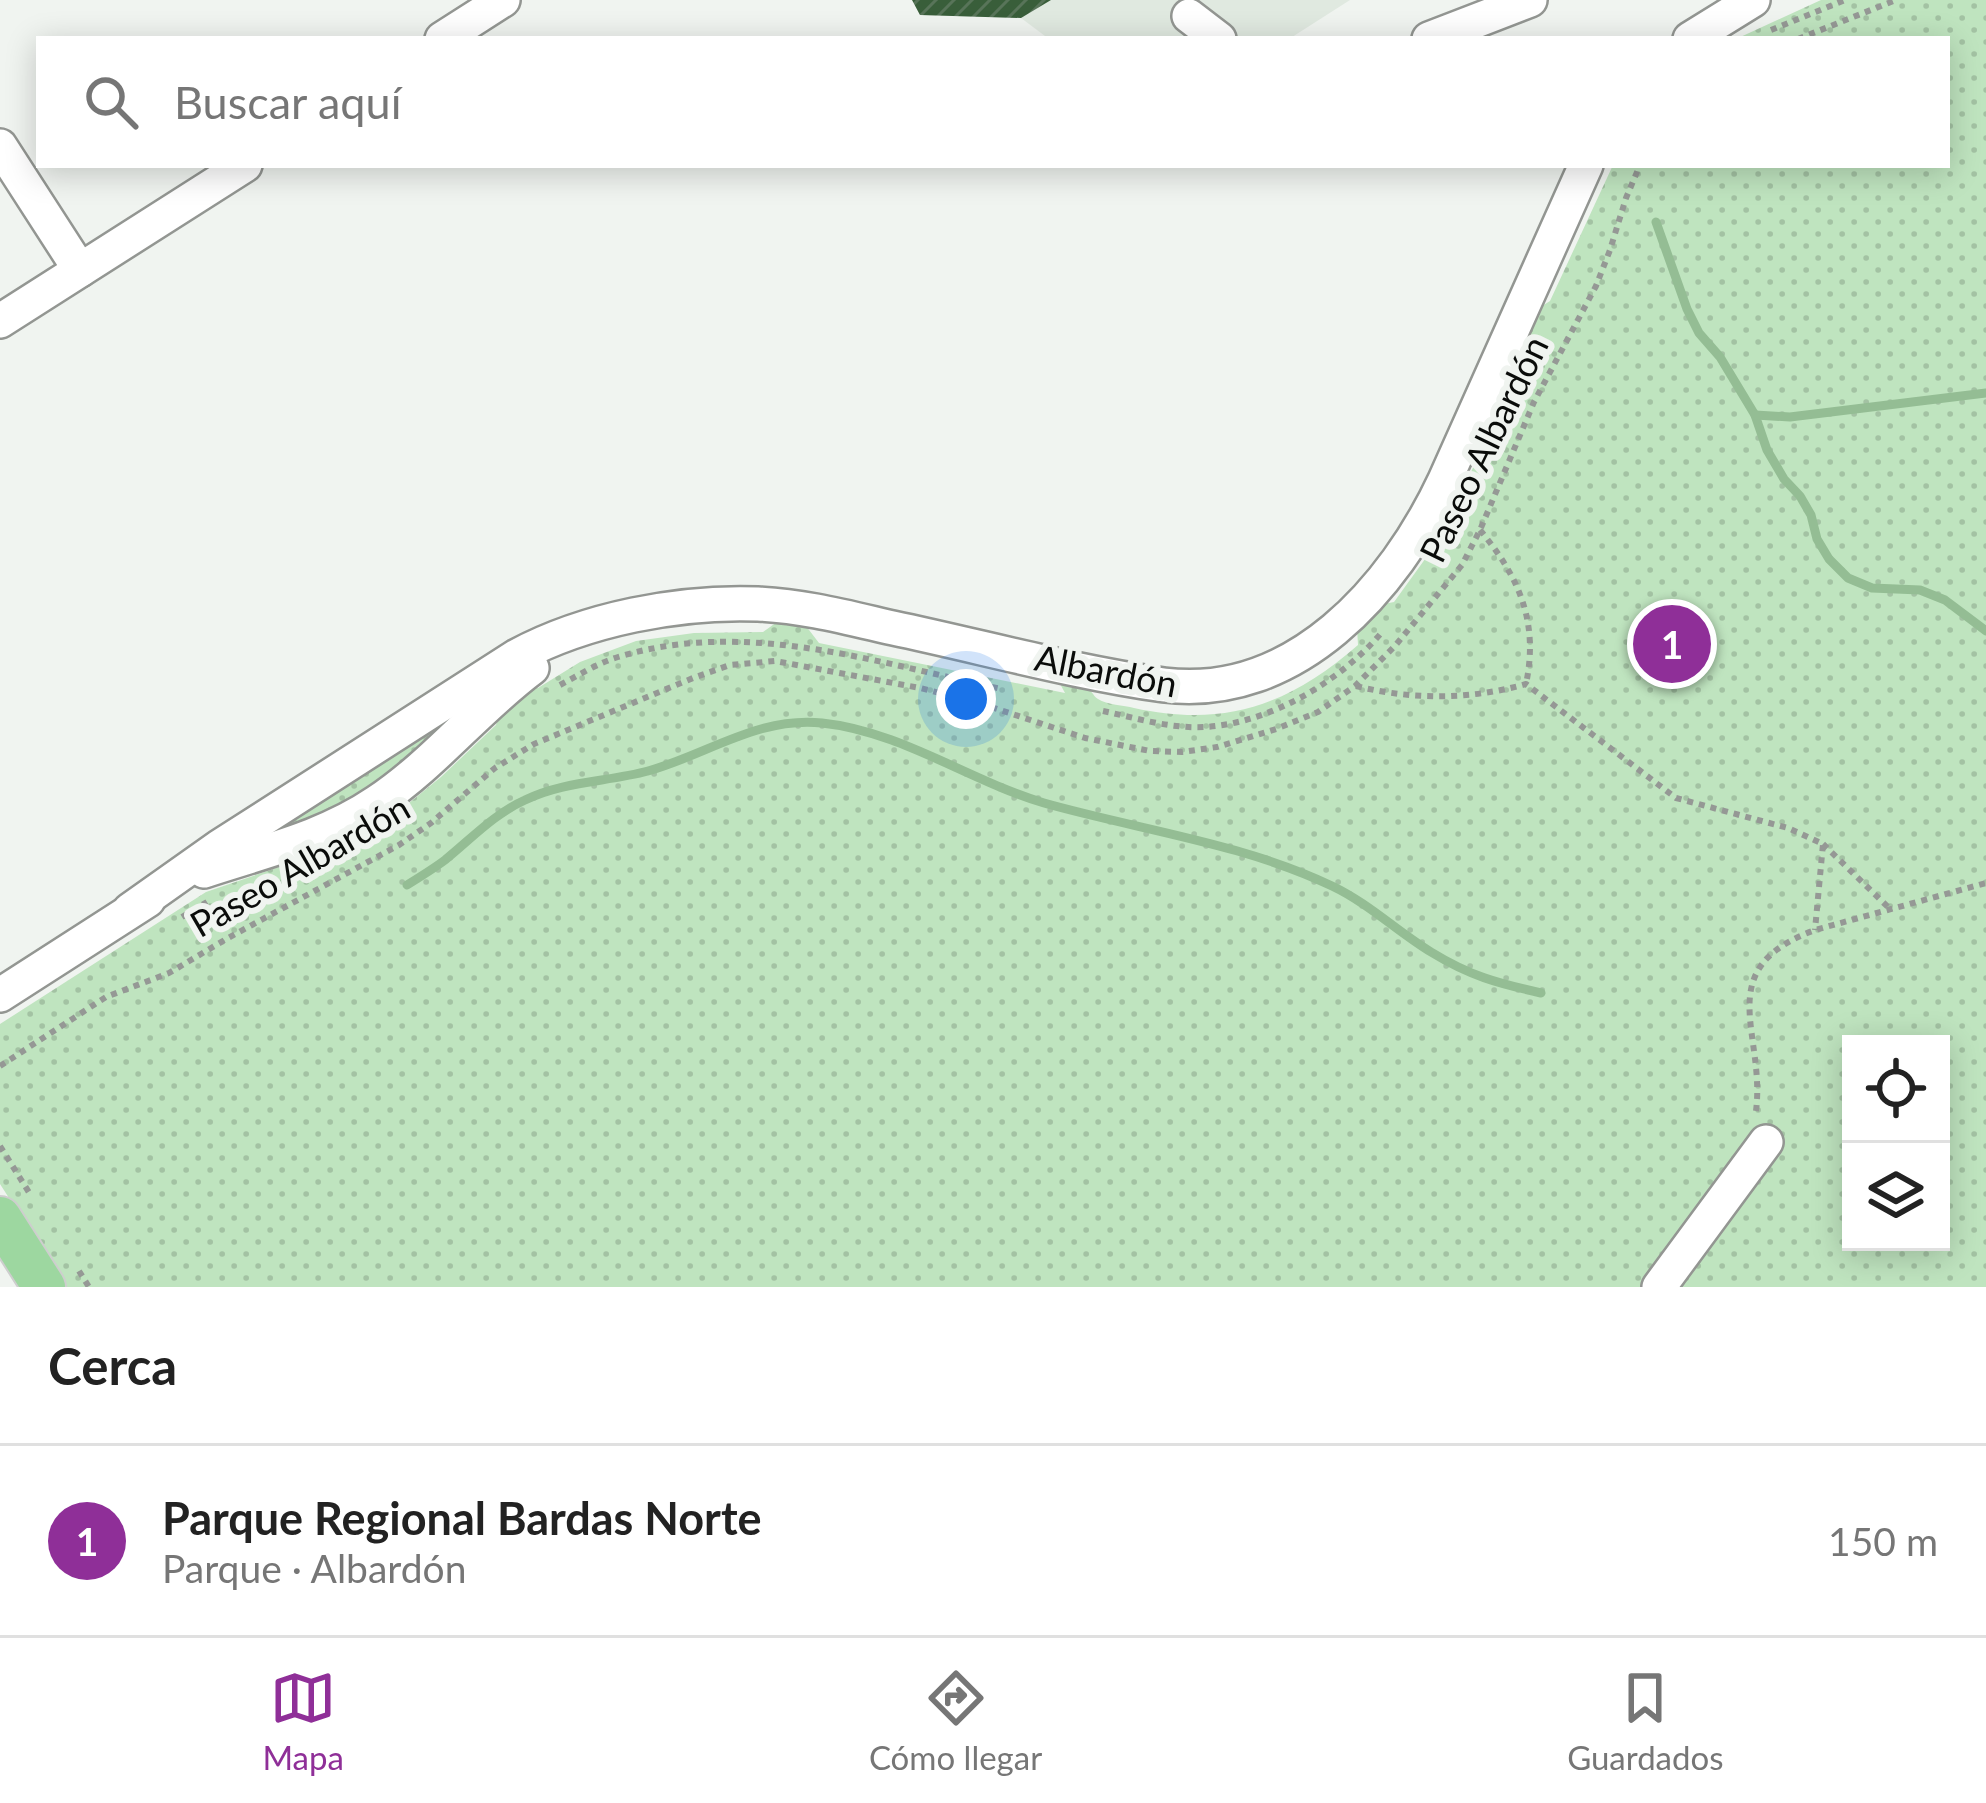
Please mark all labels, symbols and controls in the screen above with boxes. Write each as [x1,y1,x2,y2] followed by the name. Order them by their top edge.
[36,36,1950,168] search box
[78,69,144,135] icon: search
[174,75,401,129] text: Buscar aquí
[1409,328,1557,569] street label: Paseo Albardón
[1633,599,1711,689] pin: 1
[1031,635,1181,705] street label: Albardón
[936,669,996,729] your location
[182,785,417,946] street label: Paseo Albardón
[1842,1035,1950,1251] map controls
[1842,1035,1950,1143] button: locate
[1842,1143,1950,1251] button: layers
[48,1335,177,1396] text: Cerca
[162,1491,761,1545] text: Parque Regional Bardas Norte
[76,1518,98,1564] text: 1
[1828,1518,1938,1564] text: 150 m
[162,1545,467,1591] text: Parque · Albardón
[262,1665,344,1777] tab: Mapa
[869,1665,1042,1777] tab: Cómo llegar
[1567,1665,1724,1777] tab: Guardados

